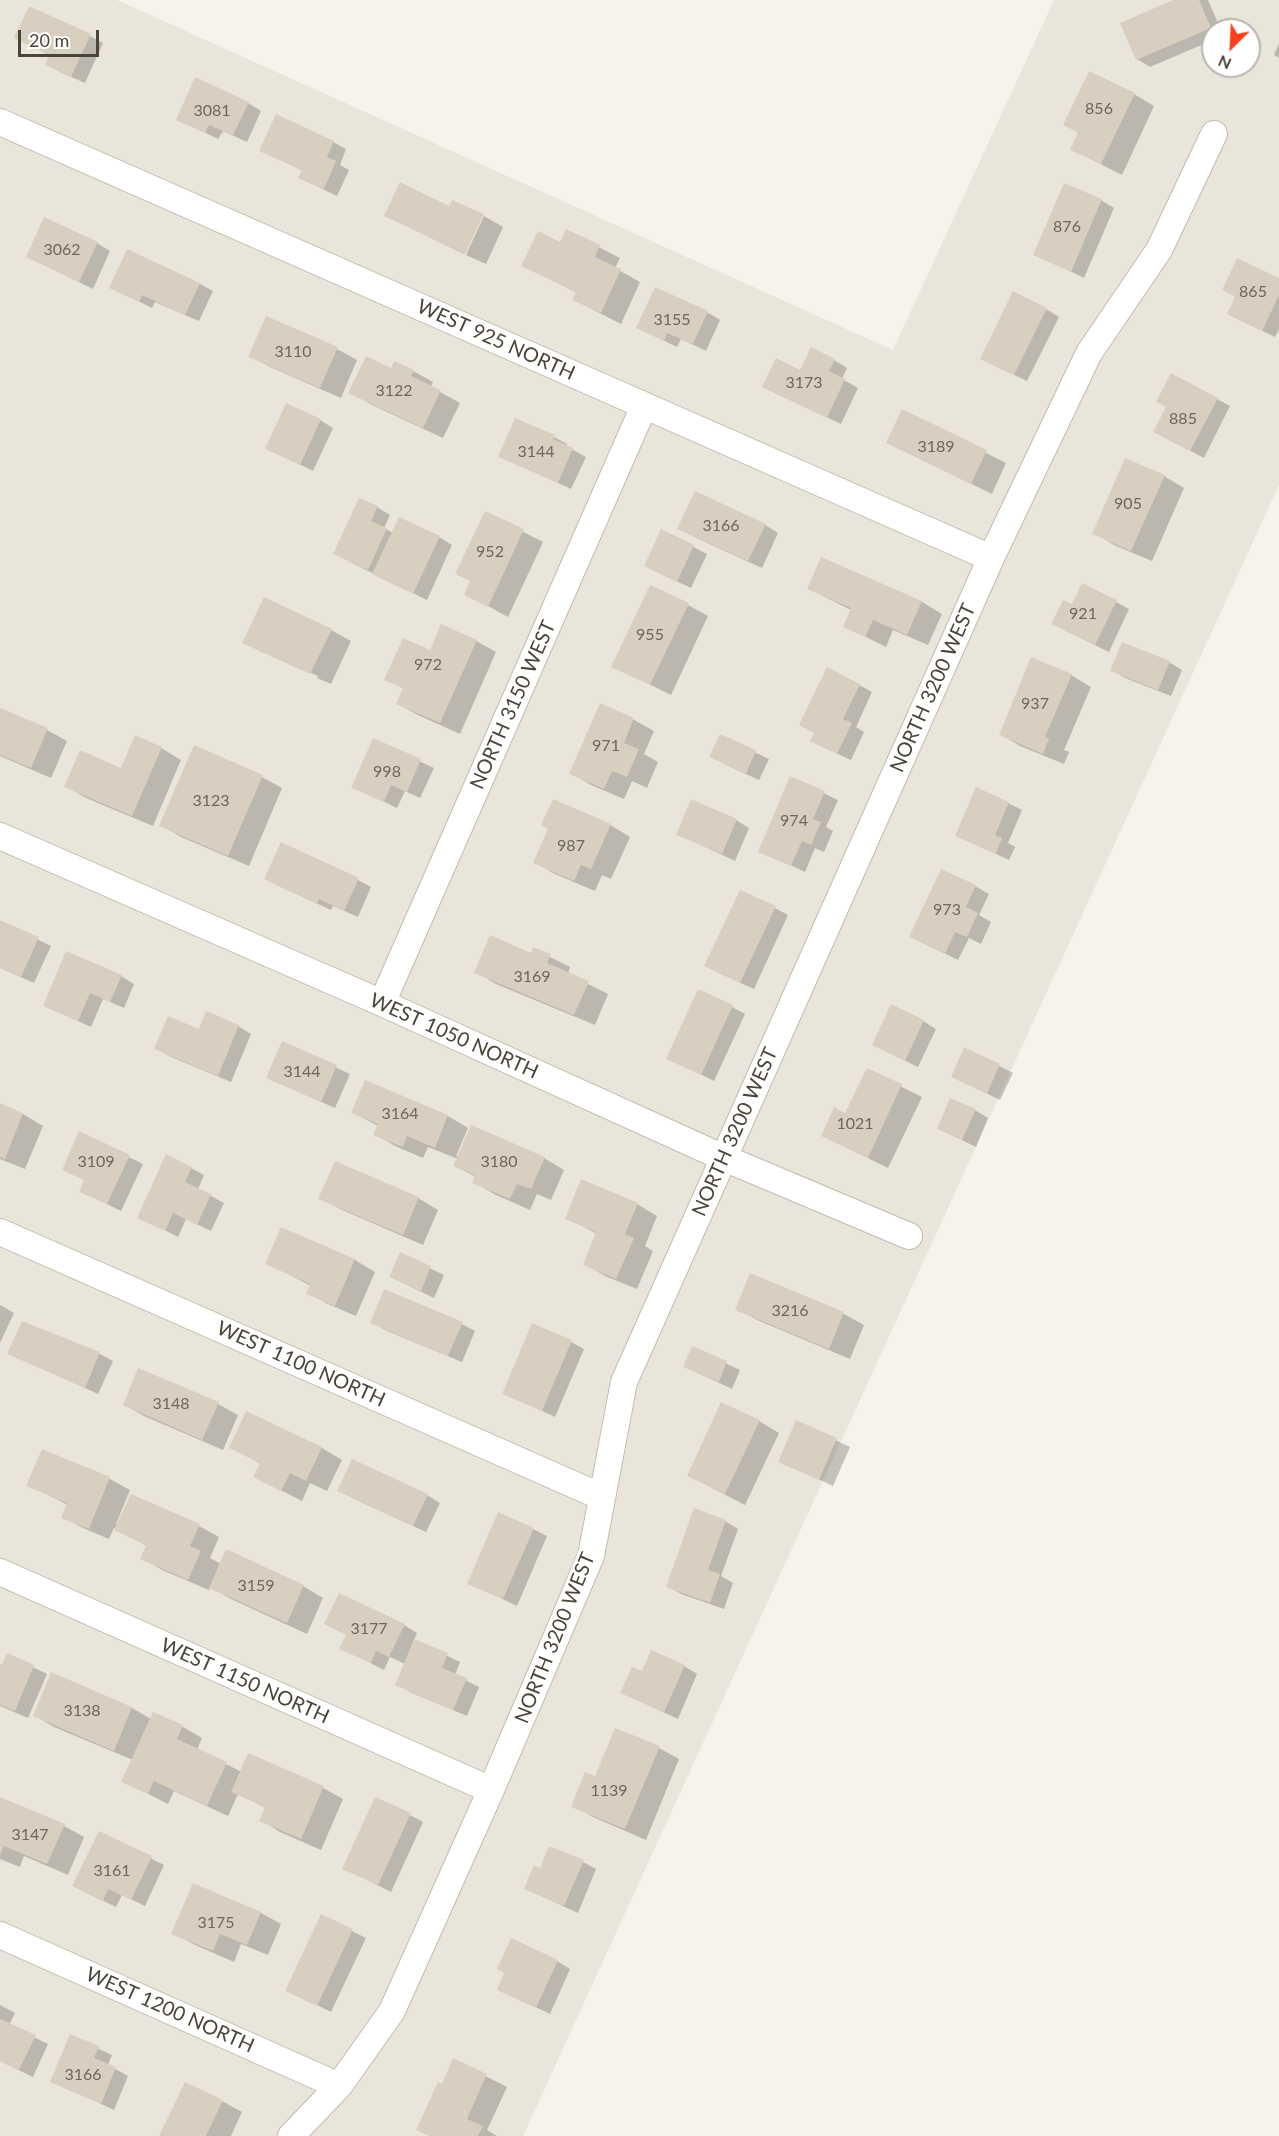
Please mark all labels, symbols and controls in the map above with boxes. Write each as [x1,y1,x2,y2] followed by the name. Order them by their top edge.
[21,18,102,56] scale bar
[1201,18,1261,78] north arrow
[29,29,69,51] text: 20 m
[1215,52,1234,74] text: N
[1085,99,1113,119] house number: 856
[193,101,231,121] house number: 3081
[1053,217,1081,237] house number: 876
[43,240,81,260] house number: 3062
[1239,282,1267,302] house number: 865
[413,294,579,386] street label: WEST 925 NORTH
[653,310,691,330] house number: 3155
[274,342,312,362] house number: 3110
[785,373,823,393] house number: 3173
[375,381,413,401] house number: 3122
[1169,409,1197,429] house number: 885
[917,437,955,457] house number: 3189
[517,442,555,462] house number: 3144
[1114,494,1142,514] house number: 905
[702,516,740,536] house number: 3166
[476,542,504,562] house number: 952
[885,600,981,776] street label: NORTH 3200 WEST
[1069,604,1097,624] house number: 921
[465,617,561,793] street label: NORTH 3150 WEST
[636,625,664,645] house number: 955
[414,655,442,675] house number: 972
[1021,694,1049,714] house number: 937
[592,736,620,756] house number: 971
[373,762,401,782] house number: 998
[192,791,230,811] house number: 3123
[780,811,808,831] house number: 974
[557,836,585,856] house number: 987
[933,900,961,920] house number: 973
[513,967,551,987] house number: 3169
[366,988,542,1084] street label: WEST 1050 NORTH
[687,1044,783,1220] street label: NORTH 3200 WEST
[283,1062,321,1082] house number: 3144
[381,1104,419,1124] house number: 3164
[836,1114,874,1134] house number: 1021
[77,1152,115,1172] house number: 3109
[480,1152,518,1172] house number: 3180
[771,1301,809,1321] house number: 3216
[213,1316,389,1412] street label: WEST 1100 NORTH
[152,1394,190,1414] house number: 3148
[510,1549,600,1727] street label: NORTH 3200 WEST
[237,1576,275,1596] house number: 3159
[350,1619,388,1639] house number: 3177
[157,1633,333,1729] street label: WEST 1150 NORTH
[63,1701,101,1721] house number: 3138
[590,1781,628,1801] house number: 1139
[11,1825,49,1845] house number: 3147
[93,1861,131,1881] house number: 3161
[197,1913,235,1933] house number: 3175
[82,1962,258,2058] street label: WEST 1200 NORTH
[64,2065,102,2085] house number: 3166

